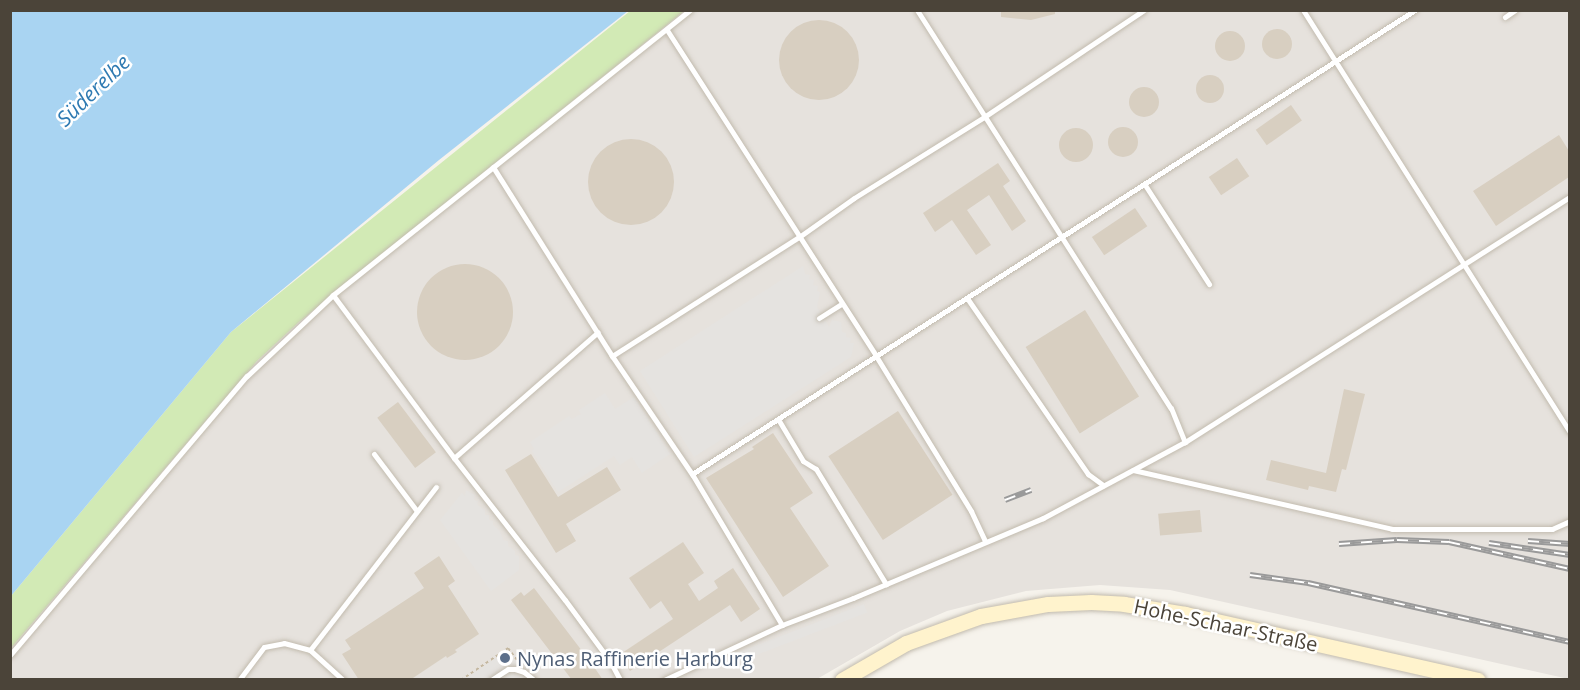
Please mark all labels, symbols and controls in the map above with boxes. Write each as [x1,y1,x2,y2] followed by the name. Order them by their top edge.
[51,49,135,131] water label: Süderelbe
[1132,594,1320,656] street label: Hohe-Schaar-Straße
[517,646,753,670] place label: Nynas Raffinerie Harburg
[498,651,512,665] marker: Nynas Raffinerie Harburg

